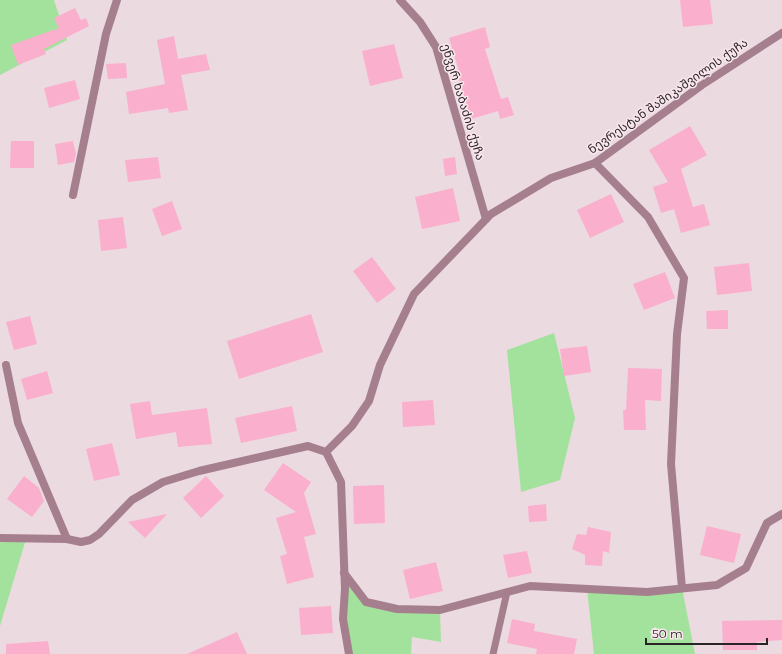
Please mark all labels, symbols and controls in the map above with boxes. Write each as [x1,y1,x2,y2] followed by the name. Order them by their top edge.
[585,35,751,157] street label: ნევრესტან შაშიკაშვილის ქუჩა
[439,42,488,162] street label: ენვერ ხაბაძის ქუჩა
[646,620,767,646] scale bar
[652,626,683,641] text: 50 m

